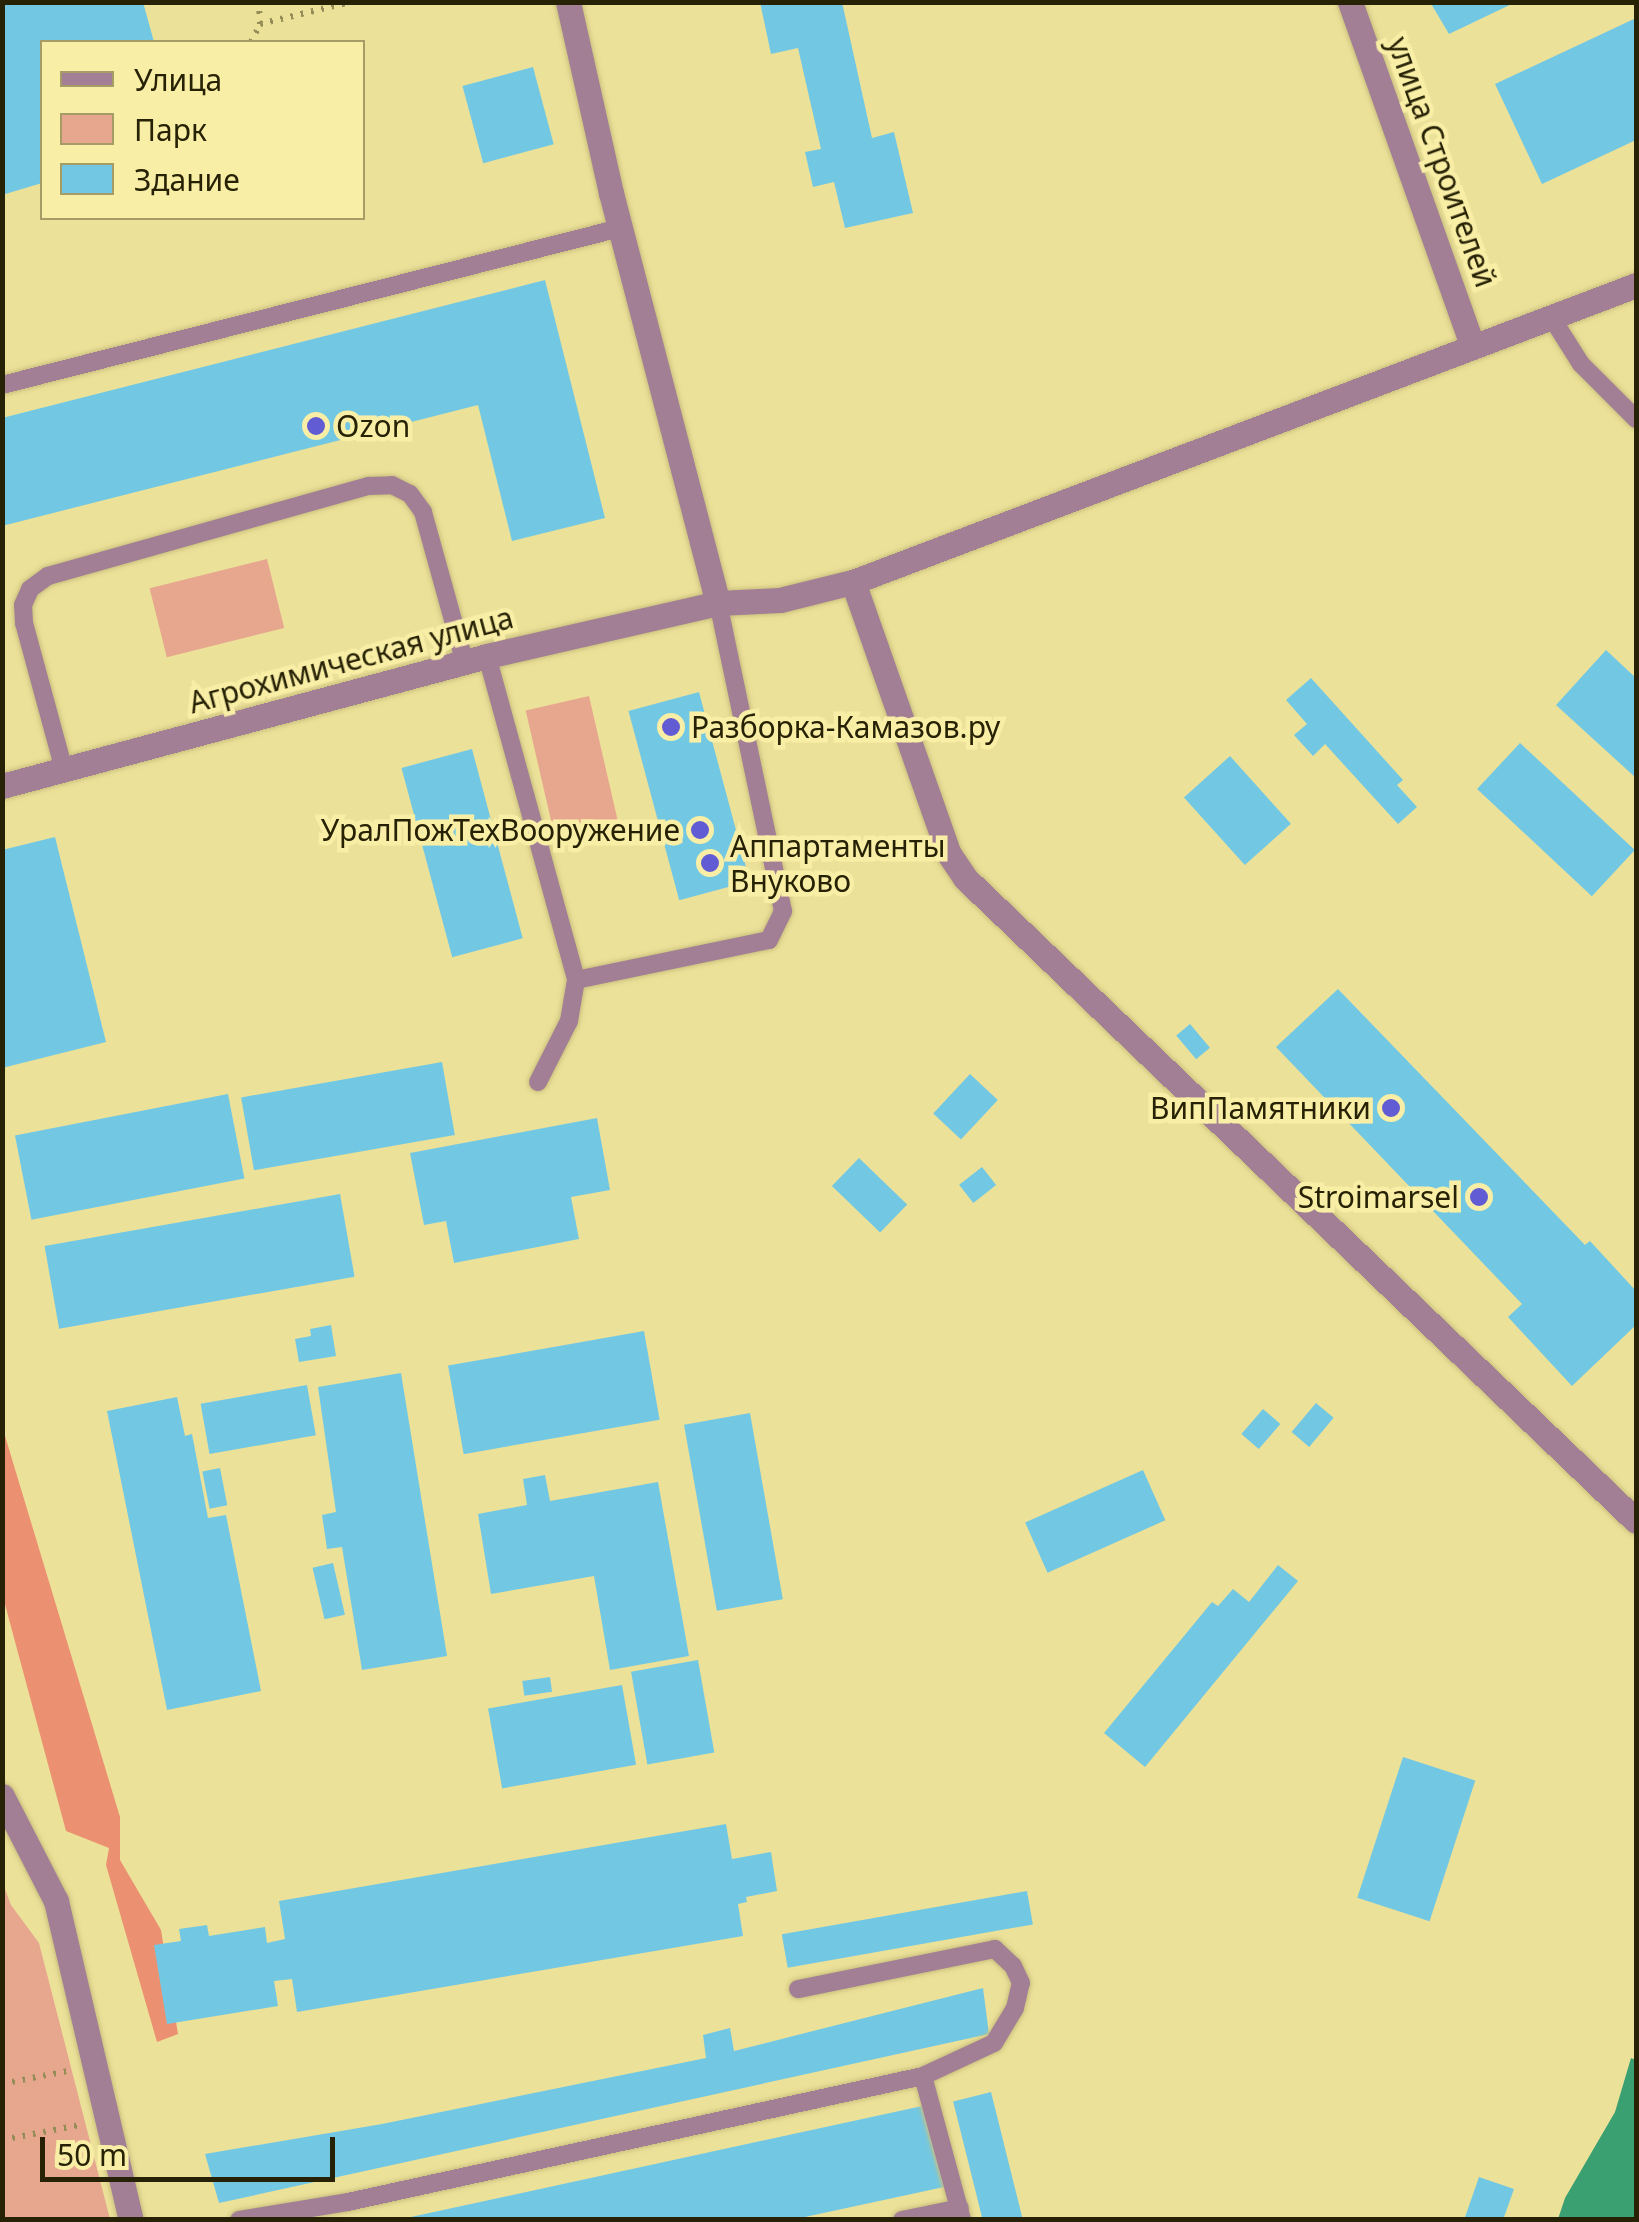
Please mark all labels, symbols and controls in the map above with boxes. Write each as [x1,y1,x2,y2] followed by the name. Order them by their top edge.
[1380,32,1504,292] street label: улица Строителей
[40,40,365,220] legend
[134,59,222,100] text: Улица
[134,109,207,150] text: Парк
[134,159,240,200] text: Здание
[336,408,410,444] place label: Ozon
[305,415,327,437] marker: Ozon
[185,599,517,721] street label: Агрохимическая улица
[691,709,1000,745] place label: Разборка-Камазов.ру
[660,716,682,738] marker: Разборка-Камазов.ру
[321,812,680,848] place label: УралПожТехВооружение
[689,819,711,841] marker: УралПожТехВооружение
[730,828,945,898] place label: Аппартаменты Внуково
[699,852,721,874] marker: Аппартаменты Внуково
[1150,1090,1371,1126] place label: ВипПамятники
[1380,1097,1402,1119] marker: ВипПамятники
[1298,1179,1459,1215] place label: Stroimarsel
[1468,1186,1490,1208] marker: Stroimarsel
[45,2117,340,2179] scale bar
[57,2134,127,2175] text: 50 m

